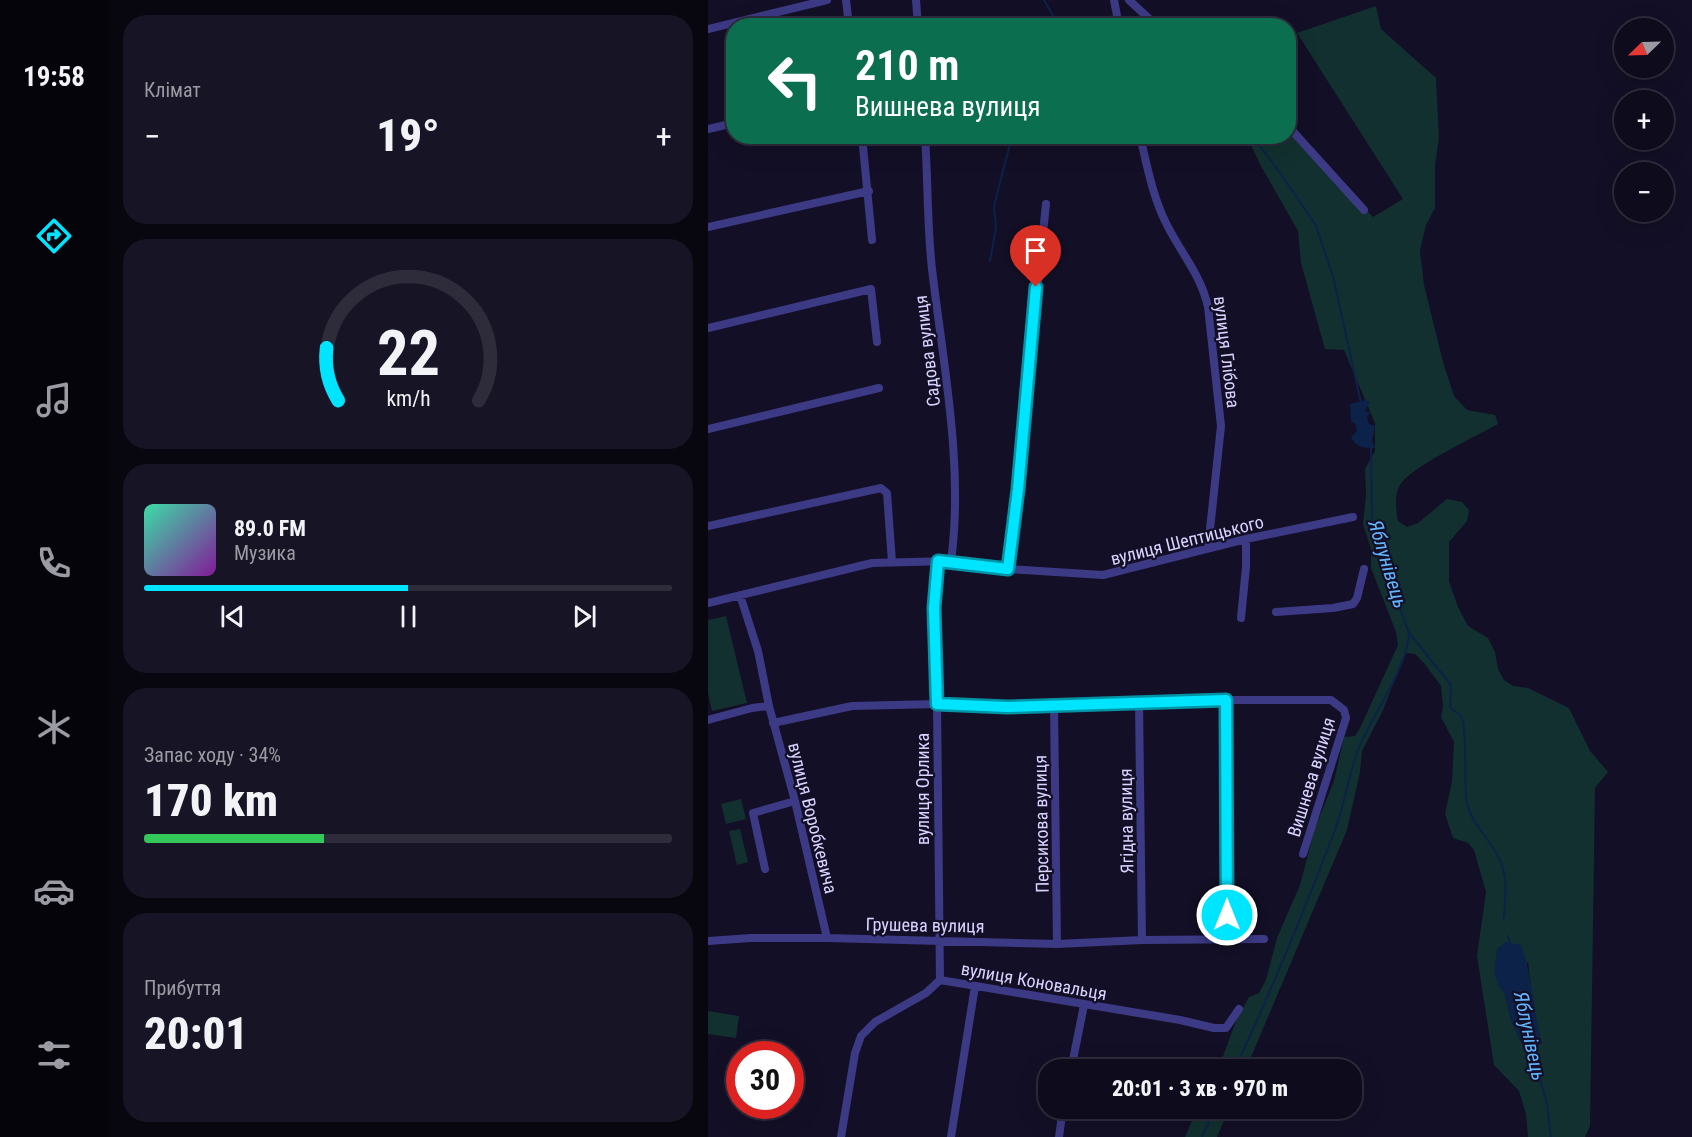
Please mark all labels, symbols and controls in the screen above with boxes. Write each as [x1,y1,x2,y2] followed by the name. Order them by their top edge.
[1614,18,1674,78] north arrow
[1614,18,1674,222] map controls
[855,41,960,90] text: 210 m
[756,42,834,120] icon: left
[23,61,85,93] text: 19:58
[144,78,201,102] text: Клімат
[1614,90,1674,150] button: +
[855,91,1041,123] text: Вишнева вулиця
[376,109,440,162] text: 19°
[144,117,161,156] text: −
[656,117,672,156] text: +
[1614,162,1674,222] button: −
[33,215,75,257] icon: directions
[1010,225,1061,287] pin
[1019,234,1052,267] icon: arrive
[910,294,944,408] street label: Садова вулиця
[1210,295,1244,409] street label: вулиця Глібова
[376,317,440,390] text: 22
[33,379,75,421] icon: music
[386,387,430,412] text: km/h
[1108,511,1266,569] street label: вулиця Шептицького
[234,516,306,541] text: 89.0 FM
[1363,516,1413,611] water label: Яблунівець
[234,541,296,565] text: Музика
[33,542,75,584] icon: phone
[216,600,249,633] icon: previous
[392,600,425,633] icon: pause
[568,600,601,633] icon: next
[33,706,75,748] icon: climate
[1283,715,1339,839] street label: Вишнева вулиця
[912,733,933,845] street label: вулиця Орлика
[784,740,842,896] street label: вулиця Воробкевича
[144,743,281,767] text: Запас ходу · 34%
[1029,755,1053,893] street label: Персикова вулиця
[1115,768,1137,874] street label: Ягідна вулиця
[144,774,278,827] text: 170 km
[33,870,75,912] icon: car
[1195,883,1259,947] position arrow
[865,913,985,937] street label: Грушева вулиця
[959,958,1109,1004] street label: вулиця Коновальця
[144,976,221,1000] text: Прибуття
[1509,988,1551,1083] water label: Яблунівець
[144,1007,248,1060] text: 20:01
[33,1034,75,1076] icon: filters
[726,1041,804,1119] speed limit sign: 30
[1112,1076,1288,1101] text: 20:01 · 3 хв · 970 m

